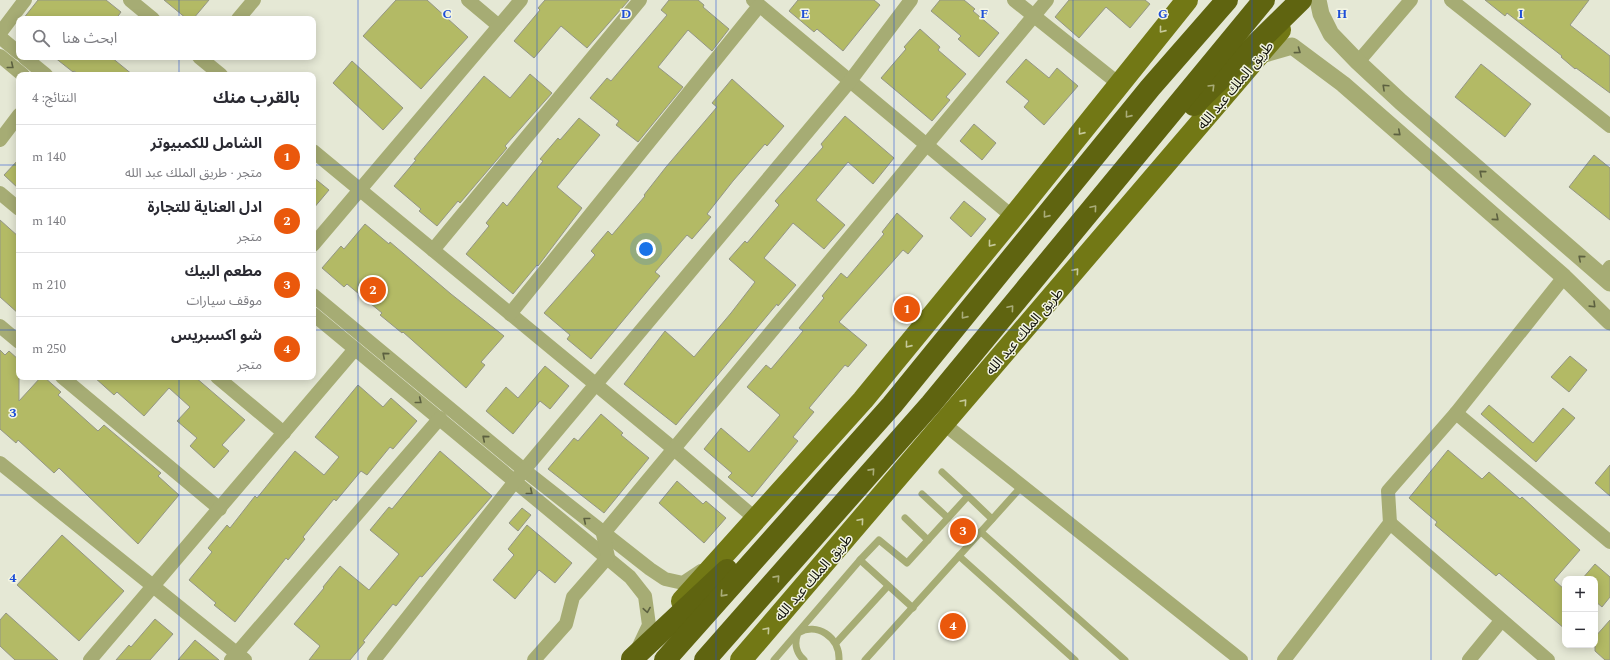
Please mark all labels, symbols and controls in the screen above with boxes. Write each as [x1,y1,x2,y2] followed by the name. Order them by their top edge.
[442,4,452,24] text: C
[621,4,631,24] text: D
[801,4,810,24] text: E
[980,4,988,24] text: F
[1158,4,1168,24] text: G
[1337,4,1348,24] text: H
[1518,4,1524,24] text: I
[16,16,316,60] search box
[1160,26,1167,33] one-way arrow
[30,27,52,49] icon: search
[62,27,117,50] text: ابحث هنا
[1192,36,1279,134] street label: طريق الملك عبد الله
[1293,46,1300,53] one-way arrow
[7,61,14,68] one-way arrow
[1207,84,1215,92] one-way arrow
[1382,84,1390,92] one-way arrow
[213,85,300,111] text: بالقرب منك
[32,88,77,108] text: النتائج: 4
[1126,110,1133,117] one-way arrow
[1078,127,1085,134] one-way arrow
[1394,128,1401,135] one-way arrow
[151,132,262,155] text: الشامل للكمبيوتر
[32,147,66,167] text: 140 m
[283,147,291,167] text: 1
[125,163,262,183] text: متجر · طريق الملك عبد الله
[1480,170,1487,177] one-way arrow
[148,196,262,219] text: ادل العناية للتجارة
[1090,205,1097,212] one-way arrow
[32,211,66,231] text: 140 m
[283,211,291,231] text: 2
[1044,211,1051,218] one-way arrow
[1492,213,1499,220] one-way arrow
[237,227,262,247] text: متجر
[636,239,656,259] your location
[988,240,995,247] one-way arrow
[1578,255,1585,262] one-way arrow
[185,260,262,283] text: مطعم البيك
[1071,268,1078,276] one-way arrow
[32,275,66,295] text: 210 m
[283,275,291,295] text: 3
[360,275,386,305] pin: 2
[980,283,1068,380] street label: طريق الملك عبد الله
[186,291,262,311] text: موقف سيارات
[894,294,920,324] pin: 1
[1588,300,1596,308] one-way arrow
[1007,305,1014,312] one-way arrow
[962,312,969,319] one-way arrow
[171,324,262,347] text: شو اكسبريس
[32,339,66,359] text: 250 m
[283,339,291,359] text: 4
[906,340,913,347] one-way arrow
[383,353,390,360] one-way arrow
[237,355,262,375] text: متجر
[414,396,421,403] one-way arrow
[959,399,966,406] one-way arrow
[9,403,17,423] text: 3
[483,435,490,442] one-way arrow
[868,468,875,475] one-way arrow
[525,488,533,495] one-way arrow
[950,516,976,546] pin: 3
[584,518,591,525] one-way arrow
[856,519,863,526] one-way arrow
[769,529,857,626] street label: طريق الملك عبد الله
[9,568,17,588] text: 4
[772,576,779,583] one-way arrow
[1562,576,1598,648] map controls
[1562,576,1598,612] button: +
[721,589,728,597] one-way arrow
[642,607,651,614] one-way arrow
[940,611,966,641] pin: 4
[1562,612,1598,648] button: −
[762,628,769,635] one-way arrow

